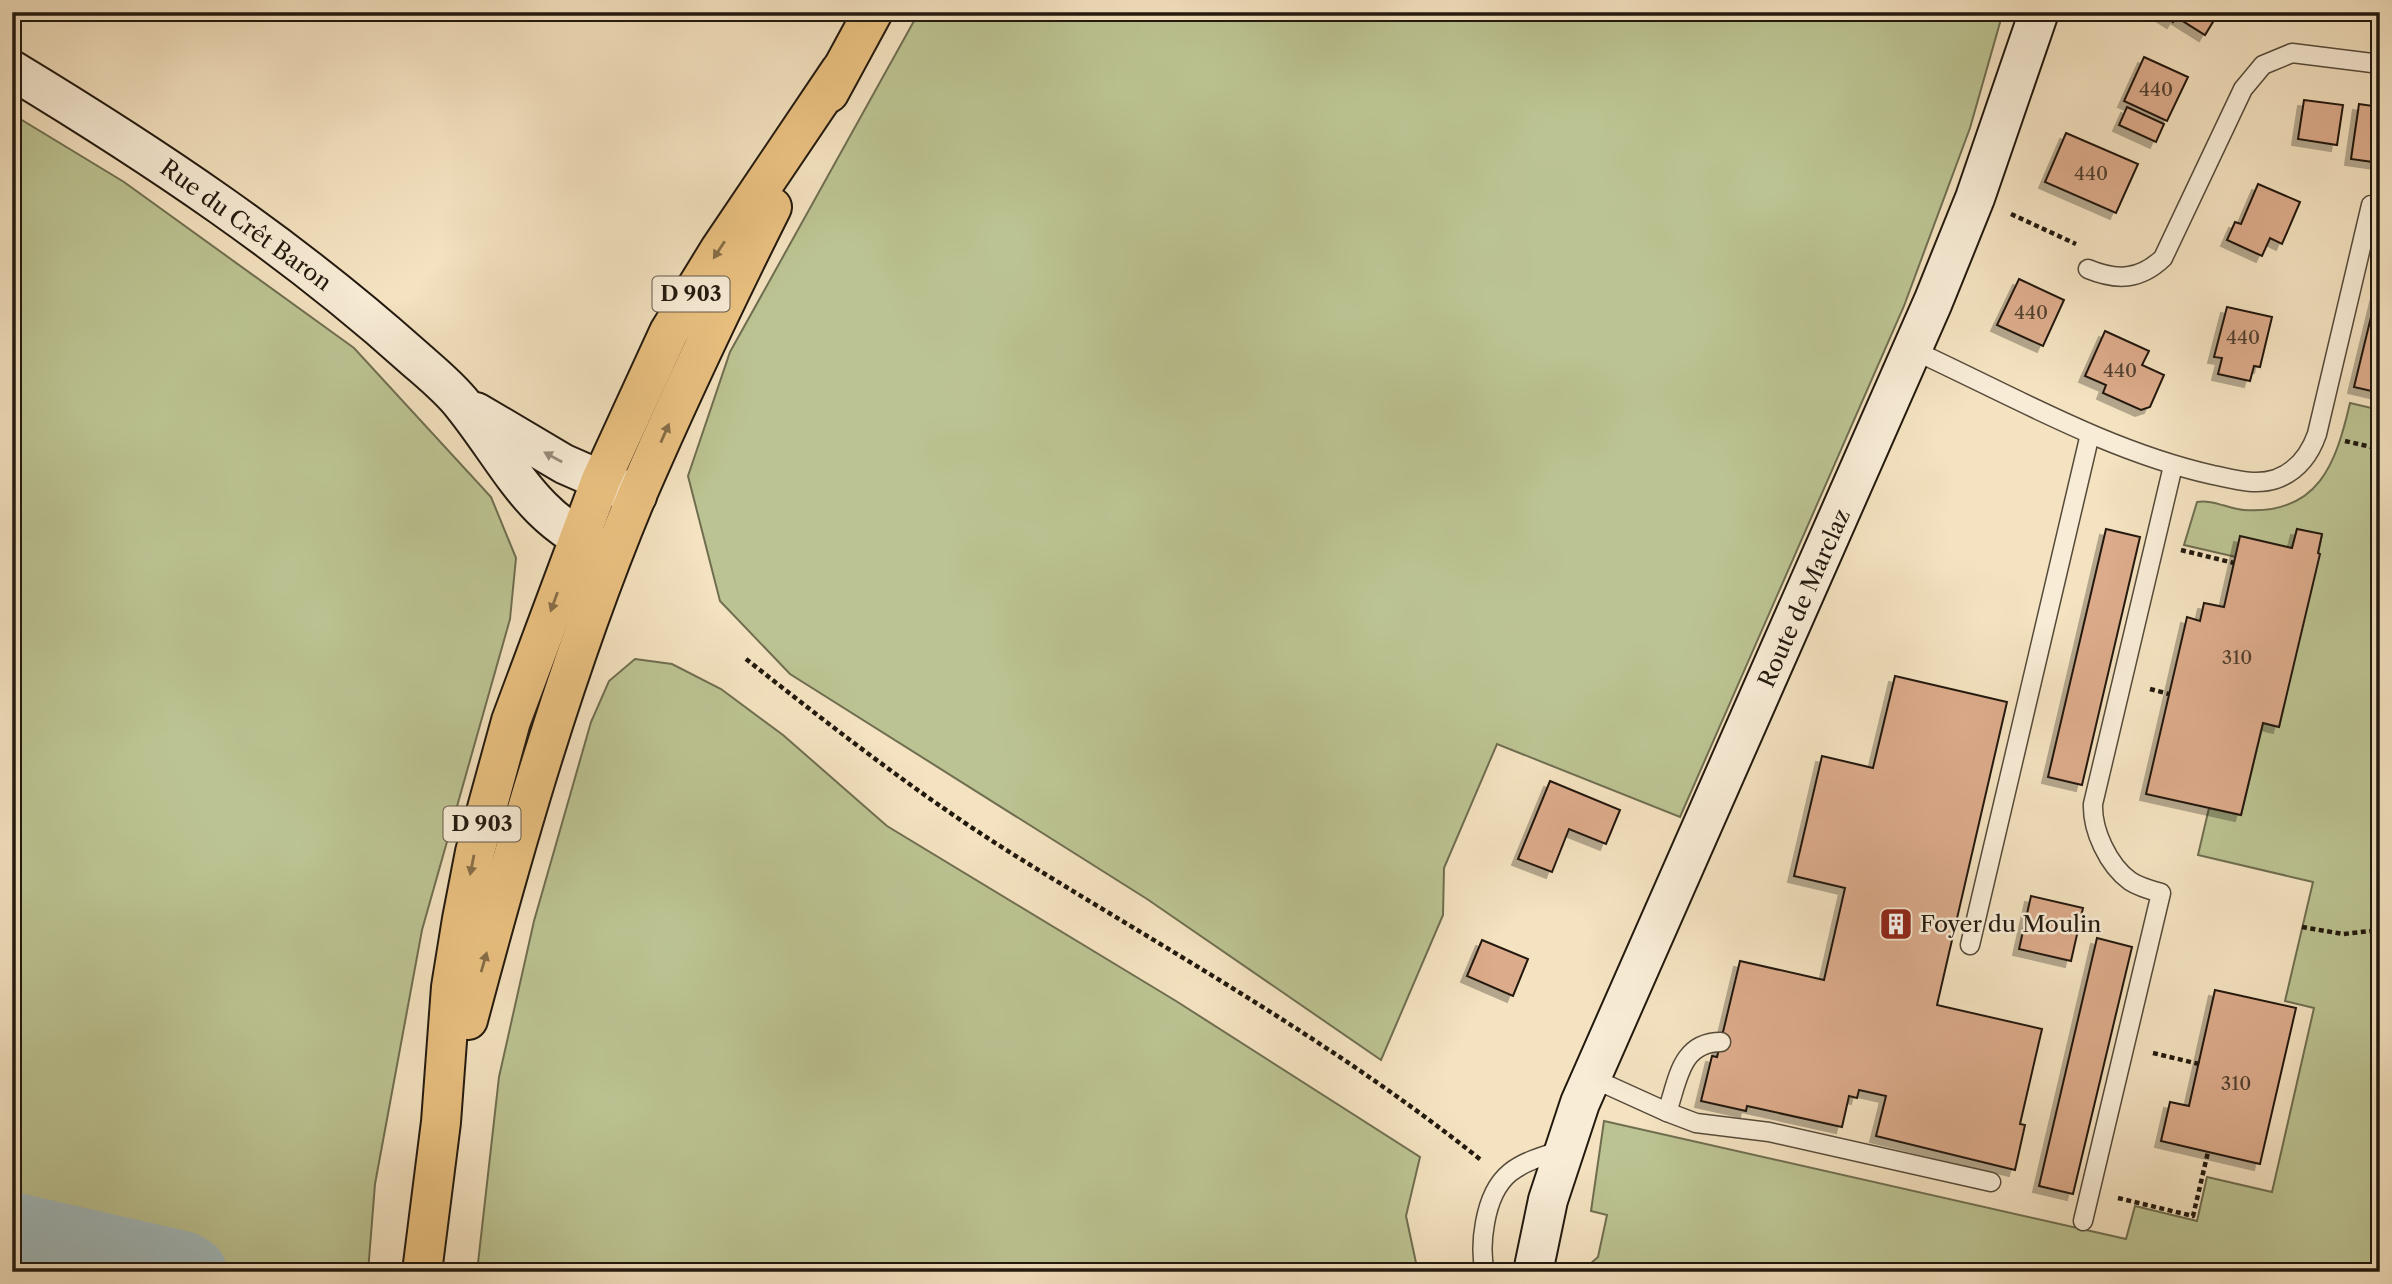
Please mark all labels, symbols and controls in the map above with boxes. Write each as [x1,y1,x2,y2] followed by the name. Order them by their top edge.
[2139,78,2173,101] house number: 440
[155,154,337,296] street label: Rue du Crêt Baron
[2074,162,2108,185] house number: 440
[713,240,726,259] one-way arrow
[652,276,730,312] road number: D 903
[2014,301,2048,324] house number: 440
[2226,326,2260,349] house number: 440
[2103,359,2137,382] house number: 440
[659,423,671,443] one-way arrow
[543,452,563,463] one-way arrow
[1752,504,1856,692] street label: Route de Marclaz
[549,591,560,612] one-way arrow
[2222,646,2252,669] house number: 310
[444,806,520,842] road number: D 903
[466,854,477,876] one-way arrow
[1877,905,1915,943] building icon: Foyer du Moulin
[1920,910,2101,938] place label: Foyer du Moulin
[479,951,489,972] one-way arrow
[2221,1072,2251,1095] house number: 310

